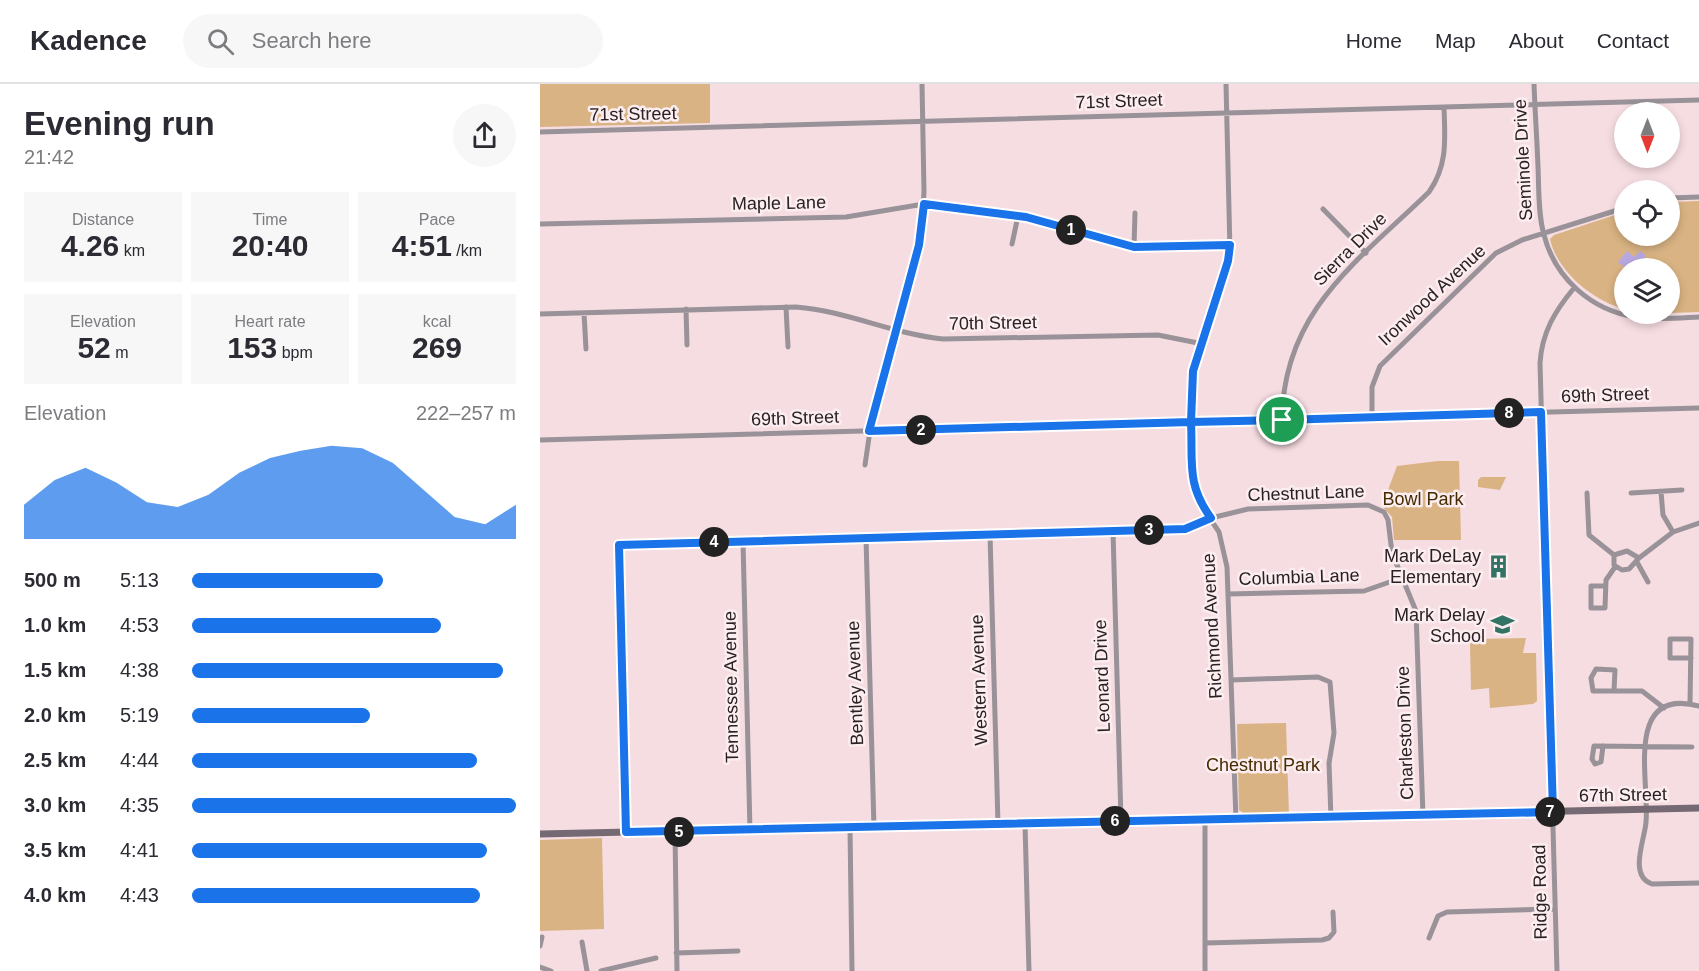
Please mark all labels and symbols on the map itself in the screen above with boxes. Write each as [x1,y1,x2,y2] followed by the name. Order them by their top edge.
[1075,89,1163,113] street label: 71st Street
[1510,99,1536,221] street label: Seminole Drive
[1614,102,1680,168] north arrow
[589,103,677,125] street label: 71st Street
[732,192,826,214] street label: Maple Lane
[1309,208,1391,290] street label: Sierra Drive
[1056,215,1086,245] pin: 1
[1374,240,1490,350] street label: Ironwood Avenue
[949,312,1037,334] street label: 70th Street
[1561,383,1649,407] street label: 69th Street
[1256,394,1307,445] pin
[1494,398,1524,428] pin: 8
[751,406,839,430] street label: 69th Street
[906,415,936,445] pin: 2
[1247,481,1365,505] street label: Chestnut Lane
[1382,489,1465,509] park label: Bowl Park
[1134,515,1164,545] pin: 3
[699,527,729,557] pin: 4
[1384,546,1481,587] place label: Mark DeLay Elementary
[1198,553,1226,699] street label: Richmond Avenue
[1486,553,1512,579] building icon: Mark DeLay Elementary
[1238,565,1360,589] street label: Columbia Lane
[1394,605,1485,646] place label: Mark Delay School
[720,611,742,763] street label: Tennessee Avenue
[1490,612,1516,638] school or university icon: Mark Delay School
[967,614,991,746] street label: Western Avenue
[1090,619,1114,733] street label: Leonard Drive
[843,620,867,746] street label: Bentley Avenue
[1393,666,1417,800] street label: Charleston Drive
[1206,755,1321,775] park label: Chestnut Park
[1579,784,1667,806] street label: 67th Street
[1535,797,1565,827] pin: 7
[1100,806,1130,836] pin: 6
[664,817,694,847] pin: 5
[1529,844,1551,940] street label: Ridge Road

